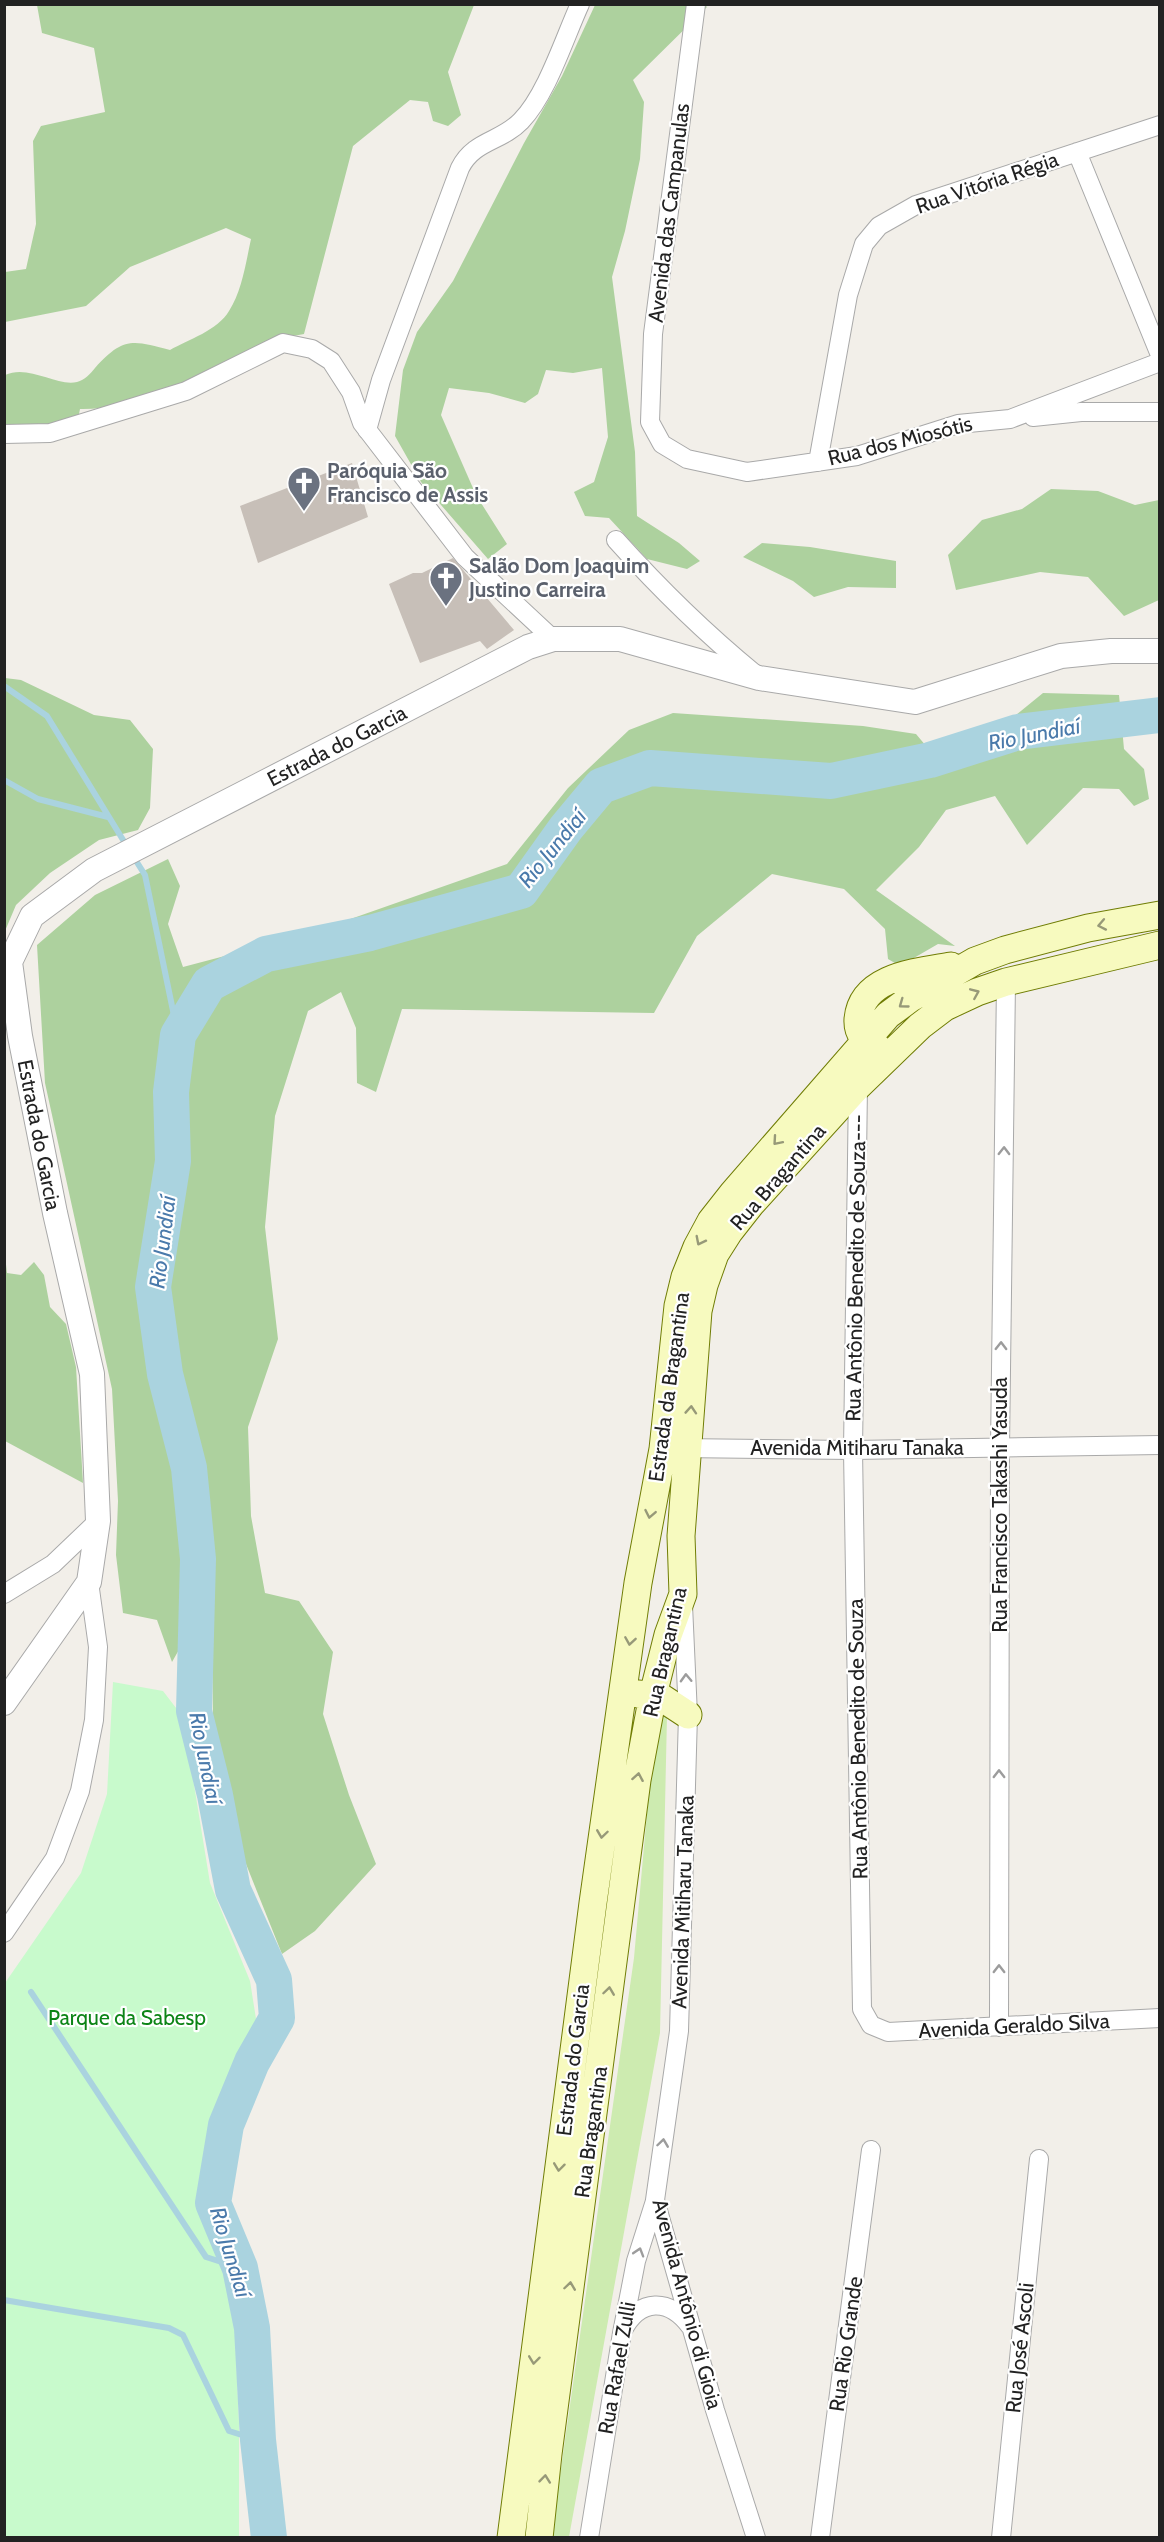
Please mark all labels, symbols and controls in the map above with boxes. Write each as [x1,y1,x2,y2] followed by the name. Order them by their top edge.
[643,102,694,324] street label: Avenida das Campanulas
[912,146,1061,219] street label: Rua Vitória Régia
[825,410,975,471] street label: Rua dos Miosótis
[327,458,488,507] place label: Paróquia São Francisco de Assis
[286,465,322,512] church icon: Paróquia São Francisco de Assis
[468,553,649,602] place label: Salão Dom Joaquim Justino Carreira
[428,560,464,607] church icon: Salão Dom Joaquim Justino Carreira
[263,700,411,791] street label: Estrada do Garcia
[986,712,1084,757] water label: Rio Jundiaí
[513,803,593,893] water label: Rio Jundiaí
[1097,918,1107,931] one-way arrow
[968,988,979,1000] one-way arrow
[899,997,910,1008] one-way arrow
[13,1057,66,1212] street label: Estrada do Garcia
[840,1114,871,1422] street label: Rua Antônio Benedito de Souza---
[725,1118,831,1235] street label: Rua Bragantina
[773,1134,784,1145] one-way arrow
[998,1147,1010,1156] one-way arrow
[143,1193,182,1290] water label: Rio Jundiaí
[696,1235,707,1245] one-way arrow
[643,1291,694,1483] street label: Estrada da Bragantina
[995,1342,1007,1351] one-way arrow
[987,1377,1012,1633] street label: Rua Francisco Takashi Yasuda
[684,1405,697,1414] one-way arrow
[750,1435,964,1460] street label: Avenida Mitiharu Tanaka
[645,1509,657,1519] one-way arrow
[637,1584,692,1719] street label: Rua Bragantina
[843,1598,872,1880] street label: Rua Antônio Benedito de Souza
[625,1636,637,1646] one-way arrow
[680,1674,693,1683] one-way arrow
[183,1710,228,1808] water label: Rio Jundiaí
[993,1769,1005,1778] one-way arrow
[632,1772,644,1781] one-way arrow
[666,1795,699,2009] street label: Avenida Mitiharu Tanaka
[597,1829,609,1839] one-way arrow
[993,1964,1005,1973] one-way arrow
[551,1983,594,2137] street label: Estrada do Garcia
[603,1986,615,1995] one-way arrow
[48,2005,206,2030] park label: Parque da Sabesp
[918,2008,1110,2043] street label: Avenida Geraldo Silva
[569,2065,612,2199] street label: Rua Bragantina
[657,2138,669,2147] one-way arrow
[553,2162,565,2172] one-way arrow
[647,2196,728,2412] street label: Avenida Antônio di Gioia
[204,2204,257,2302] water label: Rio Jundiaí
[632,2247,644,2258] one-way arrow
[824,2275,867,2413] street label: Rua Rio Grande
[563,2281,576,2291] one-way arrow
[1000,2282,1039,2414] street label: Rua José Ascoli
[593,2300,640,2436] street label: Rua Rafael Zulli
[529,2356,541,2365] one-way arrow
[538,2475,551,2484] one-way arrow

